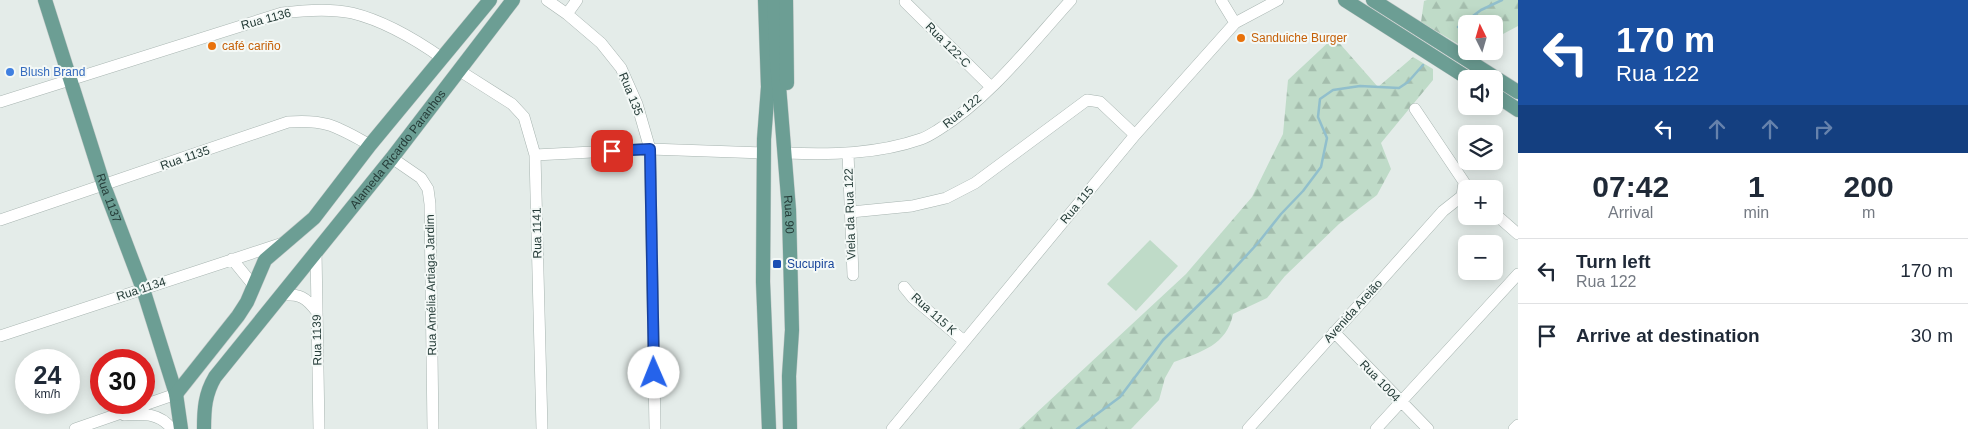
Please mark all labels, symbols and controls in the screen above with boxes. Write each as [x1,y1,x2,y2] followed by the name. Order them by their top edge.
[239,6,293,32] street label: Rua 1136
[1458,15,1502,60] north arrow
[1458,15,1503,280] map controls
[923,20,974,71] street label: Rua 122-C
[1533,20,1598,85] icon: left
[1616,20,1715,59] text: 170 m
[1251,31,1347,45] place label: Sanduiche Burger
[1235,32,1247,44] marker: Sanduiche Burger
[222,39,281,53] place label: café cariño
[206,40,218,52] marker: café cariño
[1616,61,1699,86] text: Rua 122
[20,65,85,79] place label: Blush Brand
[4,66,16,78] marker: Blush Brand
[616,70,646,118] street label: Rua 135
[1458,70,1503,115] button: sound
[347,87,449,211] street label: Alameda Ricardo Paranhos
[940,91,984,131] street label: Rua 122
[1650,115,1678,143] icon: left
[1703,115,1731,143] icon: ahead
[1756,115,1784,143] icon: ahead
[1809,115,1837,143] icon: right
[1458,125,1503,170] button: layers
[591,130,633,172] pin
[598,137,626,165] icon: arrive
[159,143,212,173] street label: Rua 1135
[841,168,859,260] street label: Viela da Rua 122
[1592,170,1669,203] text: 07:42
[1748,170,1765,203] text: 1
[1844,170,1894,203] text: 200
[93,172,124,225] street label: Rua 1137
[1458,180,1503,225] button: +
[1057,183,1097,227] street label: Rua 115
[781,195,797,234] street label: Rua 90
[1608,204,1653,221] text: Arrival
[1743,204,1769,221] text: min
[1862,204,1875,221] text: m
[530,207,544,259] street label: Rua 1141
[423,214,439,356] street label: Rua Amélia Artiaga Jardim
[1458,235,1503,280] button: −
[1576,251,1651,272] text: Turn left
[787,257,835,271] place label: Sucupira
[1533,257,1561,285] icon: left
[771,258,783,270] marker: Sucupira
[1900,260,1953,281] text: 170 m
[1576,273,1637,290] text: Rua 122
[115,274,168,304] street label: Rua 1134
[1321,276,1385,346] street label: Avenida Areião
[909,290,959,338] street label: Rua 115 K
[310,314,324,366] street label: Rua 1139
[1533,322,1561,350] icon: arrive
[1576,325,1760,346] text: Arrive at destination
[1911,325,1953,346] text: 30 m
[627,346,679,398] position arrow
[90,349,155,414] speed limit sign: 30
[1357,357,1403,405] street label: Rua 1004
[34,361,61,389] text: 24
[34,387,61,401] text: km/h

